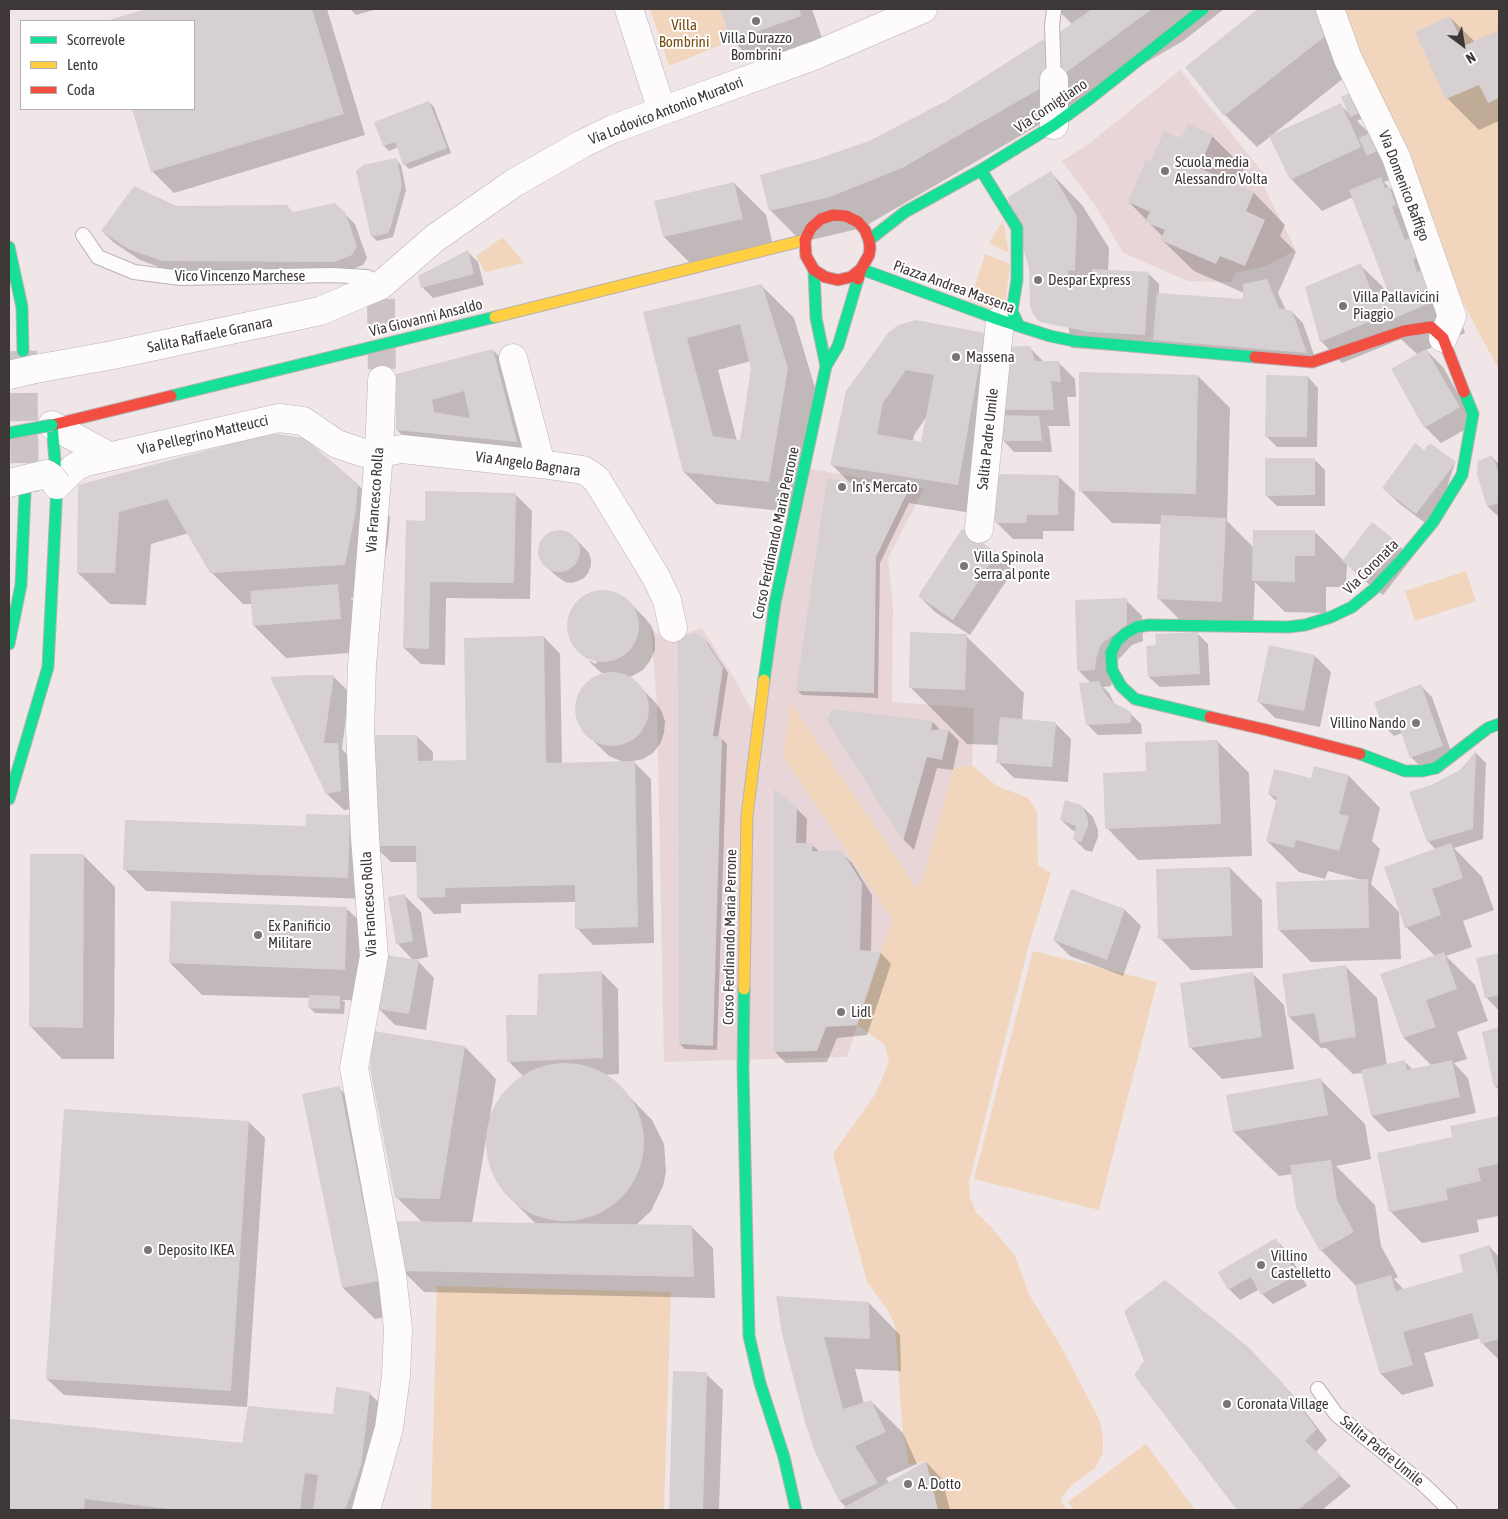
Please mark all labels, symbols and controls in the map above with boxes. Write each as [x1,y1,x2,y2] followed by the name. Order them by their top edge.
[750,15,762,27] marker: Villa Durazzo Bombrini
[659,16,709,51] park label: Villa Bombrini
[20,20,195,110] legend
[1438,20,1488,70] north arrow
[720,29,792,64] place label: Villa Durazzo Bombrini
[67,31,125,48] text: Scorrevole
[1463,49,1478,67] text: N
[67,56,98,73] text: Lento
[586,73,746,149] street label: Via Lodovico Antonio Muratori
[1011,75,1091,137] street label: Via Cornigliano
[67,81,95,98] text: Coda
[1375,128,1433,244] street label: Via Domenico Baffigo
[1175,153,1268,188] place label: Scuola media Alessandro Volta
[1159,165,1171,177] marker: Scuola media Alessandro Volta
[891,257,1017,317] street label: Piazza Andrea Massena
[175,267,305,285] street label: Vico Vincenzo Marchese
[1048,271,1130,289] place label: Despar Express
[1032,274,1044,286] marker: Despar Express
[1353,288,1439,323] place label: Villa Pallavicini Piaggio
[368,295,484,341] street label: Via Giovanni Ansaldo
[1337,300,1349,312] marker: Villa Pallavicini Piaggio
[146,313,274,357] street label: Salita Raffaele Granara
[966,348,1015,366] place label: Massena
[950,351,962,363] marker: Massena
[974,387,1002,491] street label: Salita Padre Umile
[136,411,270,459] street label: Via Pellegrino Matteucci
[749,445,803,621] street label: Corso Ferdinando Maria Perrone
[362,447,388,553] street label: Via Francesco Rolla
[474,448,582,480] street label: Via Angelo Bagnara
[852,478,918,496] place label: In's Mercato
[836,481,848,493] marker: In's Mercato
[1340,536,1402,598] street label: Via Coronata
[974,548,1050,583] place label: Villa Spinola Serra al ponte
[958,560,970,572] marker: Villa Spinola Serra al ponte
[1330,714,1406,732] place label: Villino Nando
[1410,717,1422,729] marker: Villino Nando
[719,849,741,1025] street label: Corso Ferdinando Maria Perrone
[357,851,381,957] street label: Via Francesco Rolla
[268,917,331,952] place label: Ex Panificio Militare
[252,929,264,941] marker: Ex Panificio Militare
[851,1003,871,1021] place label: Lidl
[835,1006,847,1018] marker: Lidl
[158,1241,234,1259] place label: Deposito IKEA
[142,1244,154,1256] marker: Deposito IKEA
[1271,1247,1331,1282] place label: Villino Castelletto
[1255,1259,1267,1271] marker: Villino Castelletto
[1237,1395,1329,1413] place label: Coronata Village
[1221,1398,1233,1410] marker: Coronata Village
[1337,1412,1427,1490] street label: Salita Padre Umile
[918,1475,961,1493] place label: A. Dotto
[902,1478,914,1490] marker: A. Dotto

